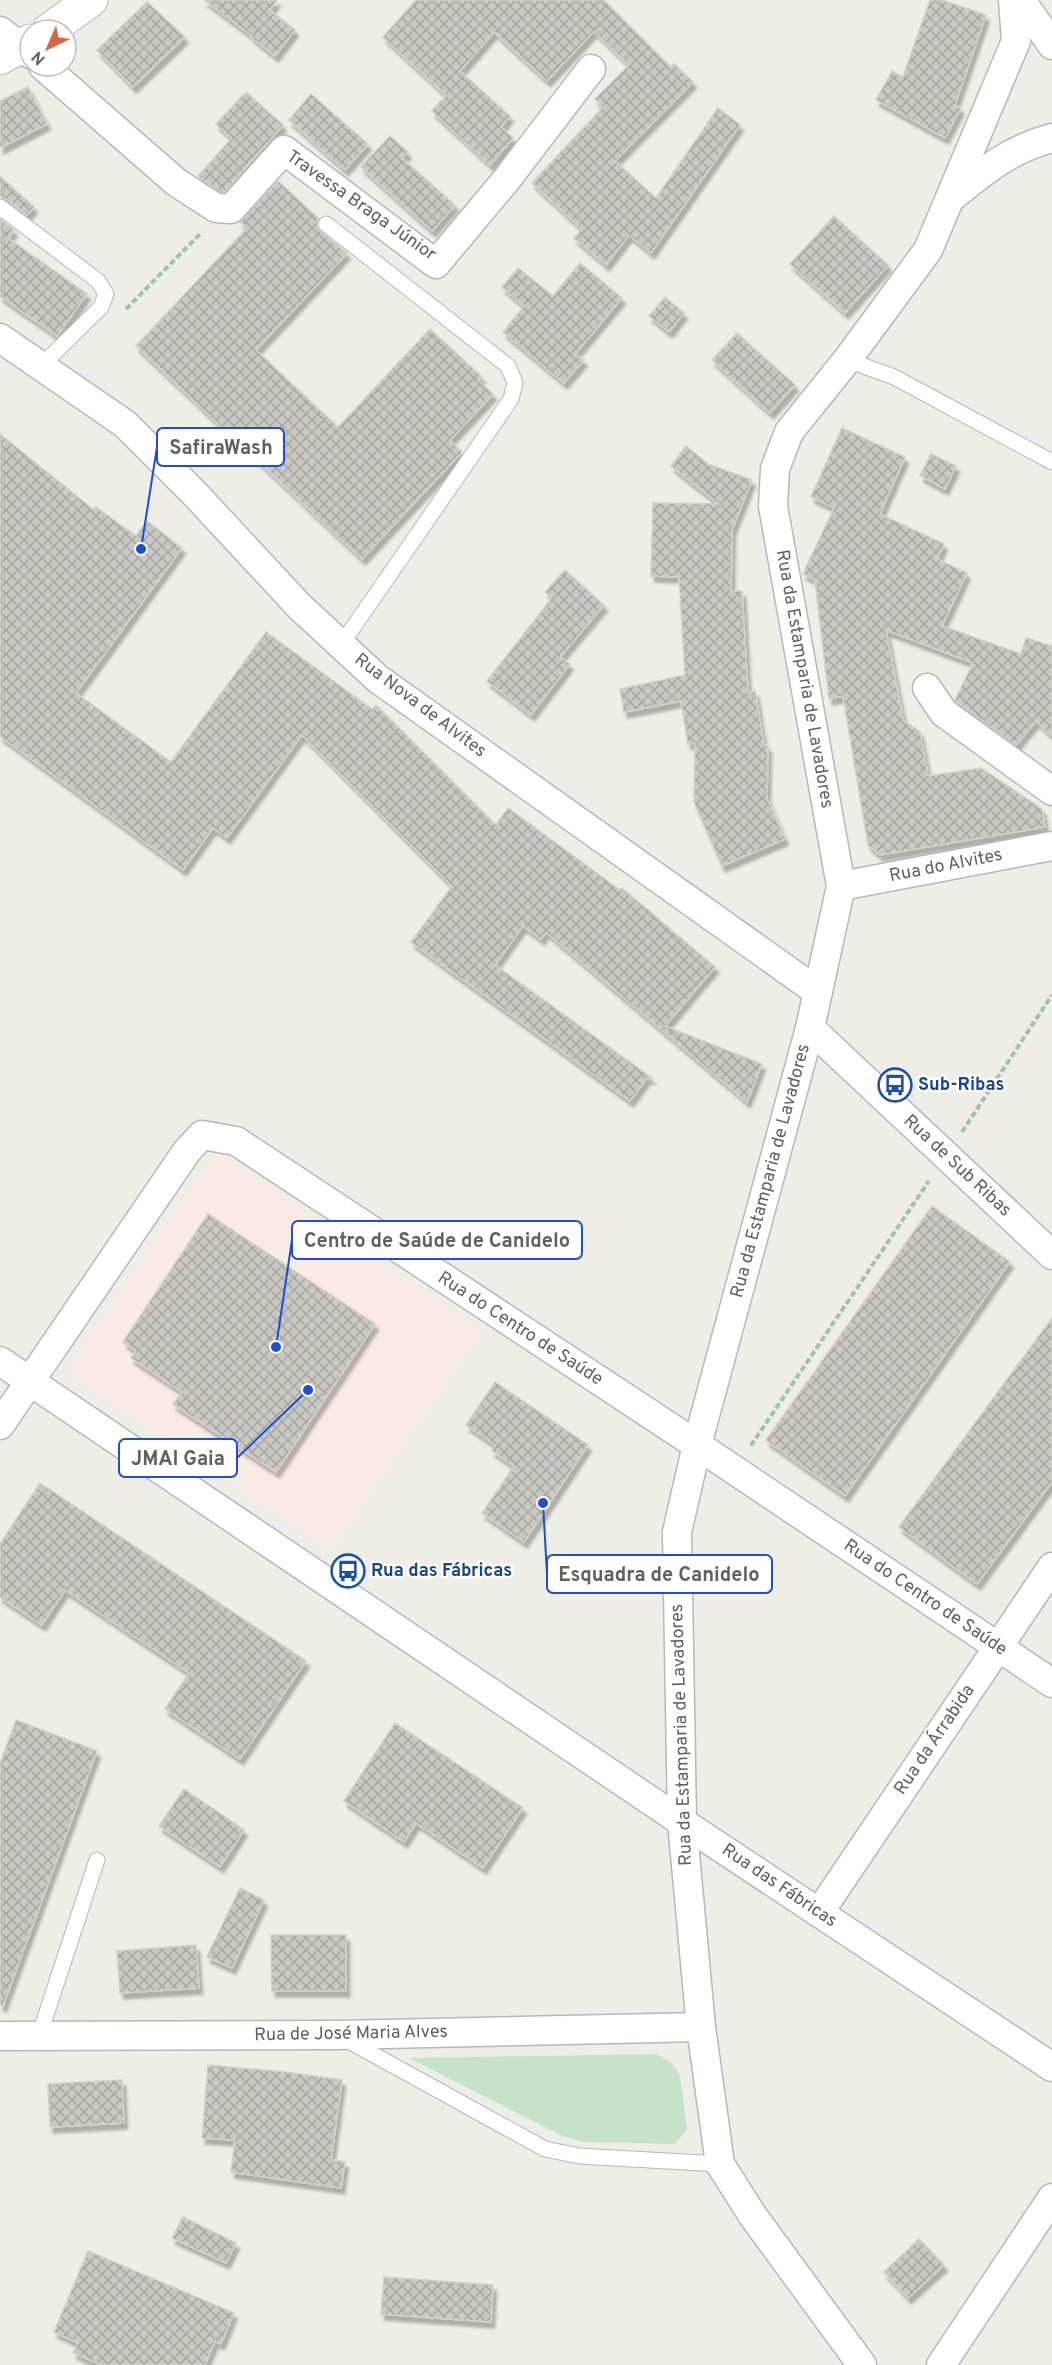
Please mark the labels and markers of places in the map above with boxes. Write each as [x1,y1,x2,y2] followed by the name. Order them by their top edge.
[157,428,284,466] callout: SafiraWash
[877,1067,913,1103] bus stop icon: Sub-Ribas
[918,1074,1004,1097] place label: Sub-Ribas
[292,1221,582,1259] callout: Centro de Saúde de Canidelo
[119,1439,237,1477] callout: JMAI Gaia
[330,1553,366,1589] bus stop icon: Rua das Fábricas
[547,1555,772,1593] callout: Esquadra de Canidelo
[371,1560,512,1583] place label: Rua das Fábricas

